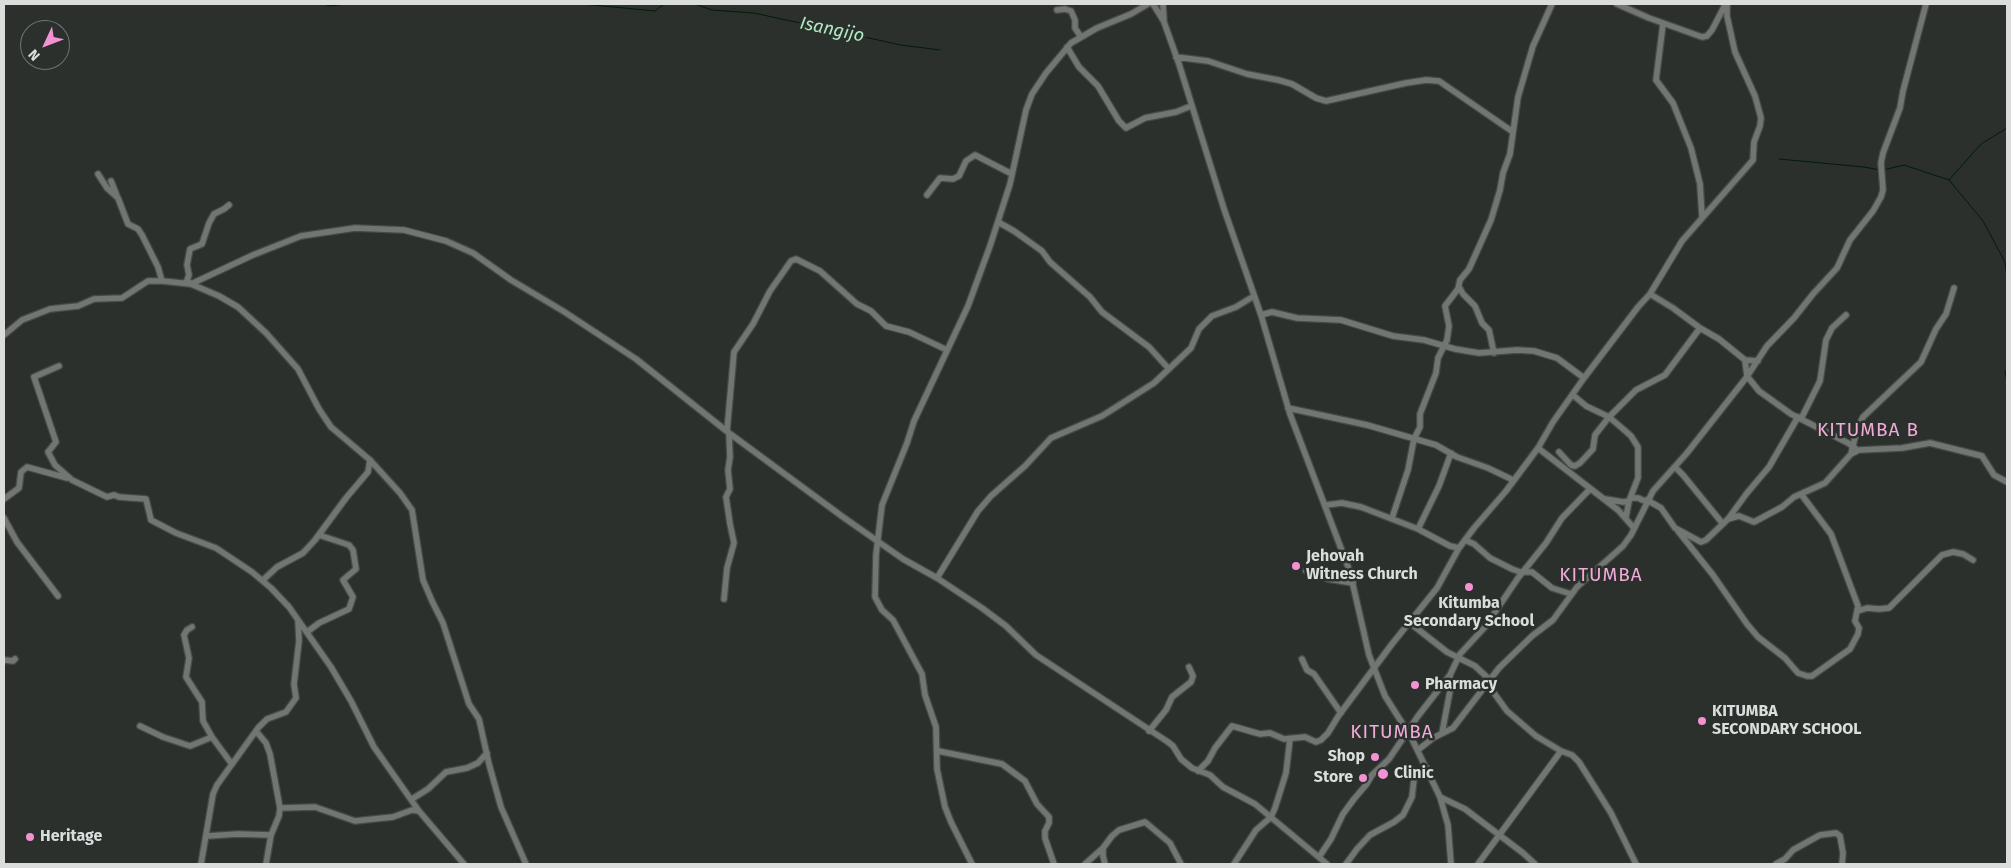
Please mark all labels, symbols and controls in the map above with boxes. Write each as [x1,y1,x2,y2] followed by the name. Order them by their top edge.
[798,13,866,47] water label: Isangijo
[20,20,70,70] north arrow
[25,46,44,64] text: N
[1816,420,1920,442] district label: KITUMBA B
[1306,547,1418,585] place label: Jehovah Witness Church
[1290,560,1302,572] marker: Jehovah Witness Church
[1558,565,1644,587] district label: KITUMBA
[1463,581,1475,593] marker: Kitumba Secondary School
[1404,594,1534,632] place label: Kitumba Secondary School
[1425,675,1497,695] place label: Pharmacy
[1409,679,1421,691] marker: Pharmacy
[1712,702,1862,740] place label: KITUMBA SECONDARY SCHOOL
[1696,715,1708,727] marker: KITUMBA SECONDARY SCHOOL
[1349,722,1435,744] district label: KITUMBA
[1328,747,1365,767] place label: Shop
[1369,751,1381,763] marker: Shop
[1394,764,1434,784] place label: Clinic
[1376,767,1390,781] marker: Clinic
[1314,768,1353,788] place label: Store
[1357,772,1369,784] marker: Store
[40,827,102,847] place label: Heritage
[24,831,36,843] marker: Heritage

